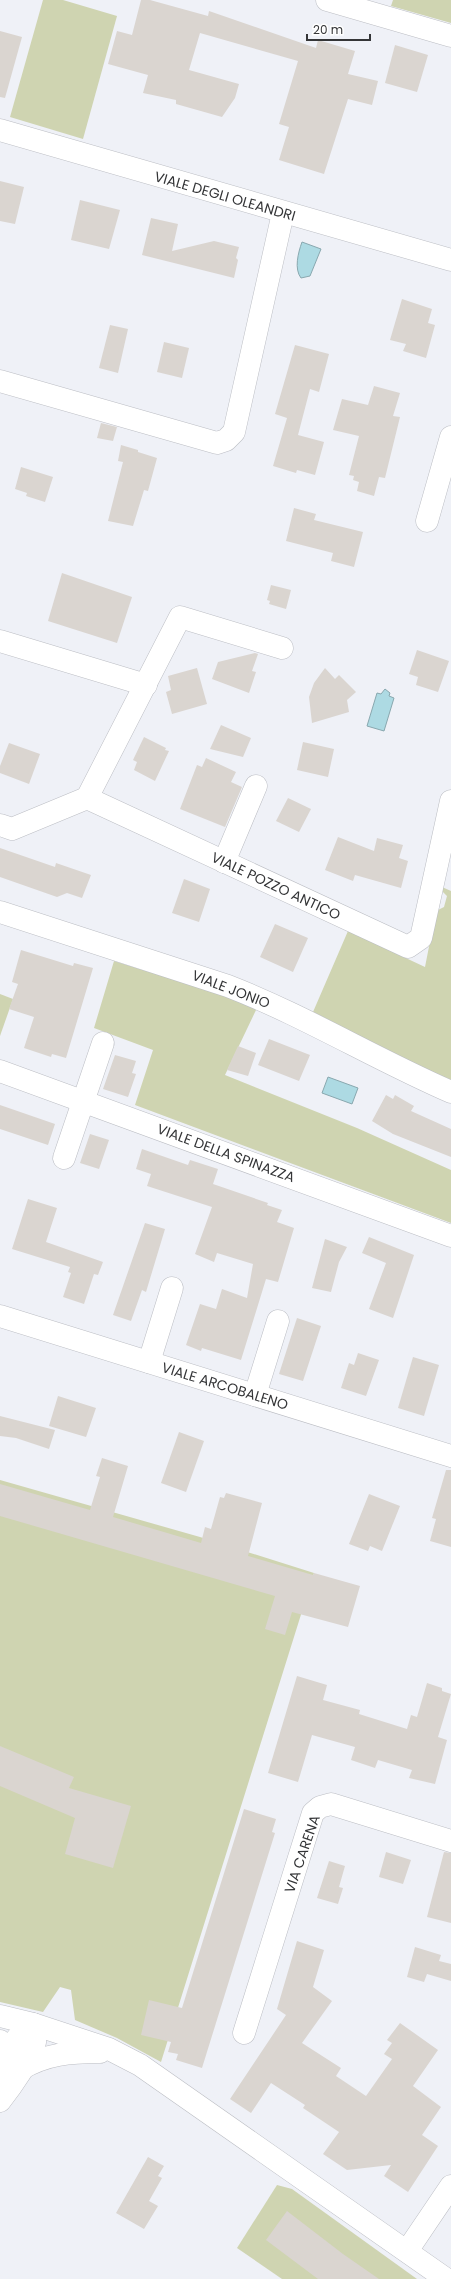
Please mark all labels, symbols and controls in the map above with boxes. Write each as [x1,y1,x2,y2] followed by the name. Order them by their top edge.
[307,16,370,42] scale bar
[313,21,343,38] text: 20 m
[152,166,298,226] street label: VIALE DEGLI OLEANDRI
[208,847,344,925] street label: VIALE POZZO ANTICO
[189,965,273,1013] street label: VIALE JONIO
[154,1119,298,1187] street label: VIALE DELLA SPINAZZA
[159,1357,291,1415] street label: VIALE ARCOBALENO
[279,1812,325,1896] street label: VIA CARENA

